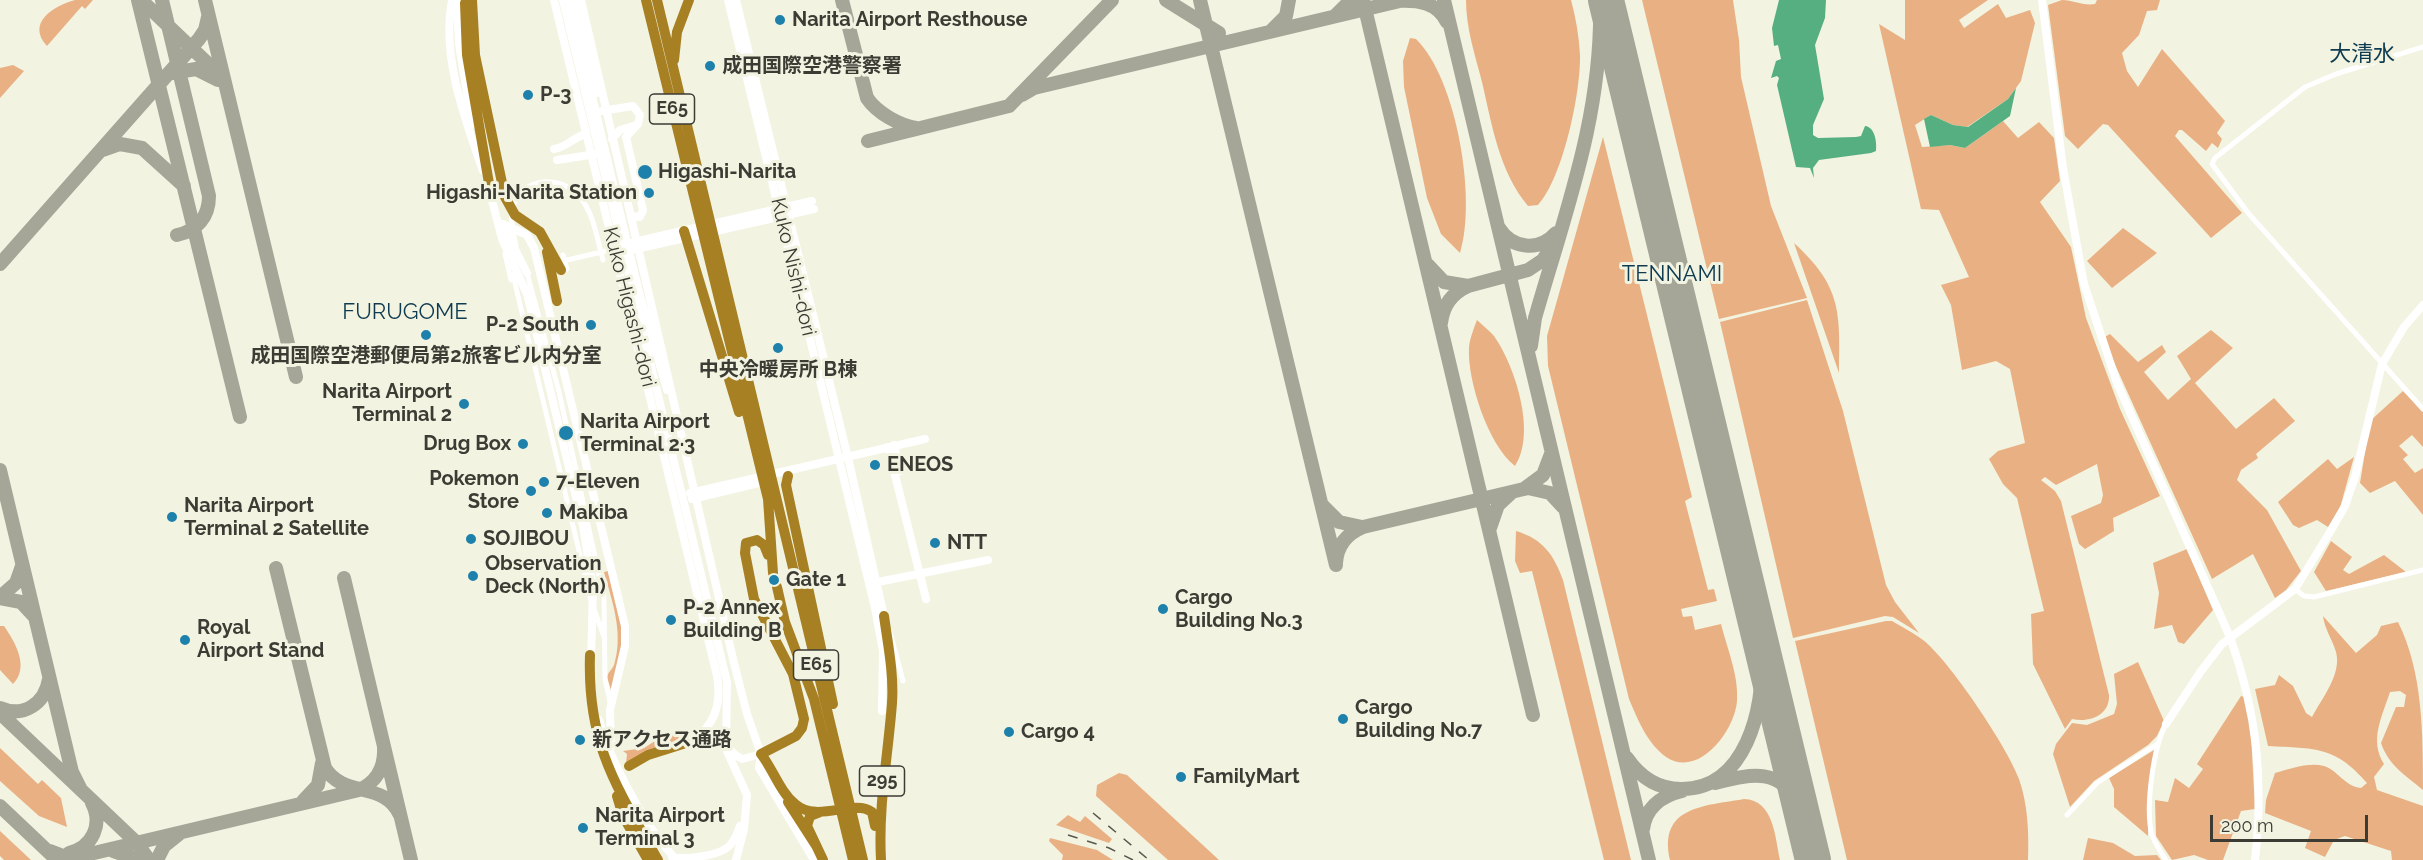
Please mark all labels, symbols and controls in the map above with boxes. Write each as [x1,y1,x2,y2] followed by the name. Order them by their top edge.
[792,8,1028,32] place label: Narita Airport Resthouse
[773,13,787,27] marker: Narita Airport Resthouse
[2329,41,2395,67] district label: 大清水
[722,54,902,78] place label: 成田国際空港警察署
[703,59,717,73] marker: 成田国際空港警察署
[540,83,571,107] place label: P-3
[521,88,535,102] marker: P-3
[650,94,694,124] road number: E65
[658,160,796,184] place label: Higashi-Narita
[636,163,654,181] marker: Higashi-Narita
[426,181,637,205] place label: Higashi-Narita Station
[642,186,656,200] marker: Higashi-Narita Station
[765,196,821,338] street label: Kuko Nishi-dori
[598,225,660,389] street label: Kuko Higashi-dori
[1617,261,1727,287] district label: TENNAMI
[336,299,474,325] district label: FURUGOME
[486,313,579,337] place label: P-2 South
[584,318,598,332] marker: P-2 South
[419,328,433,342] marker: 成田国際空港郵便局第2旅客ビル内分室
[771,341,785,355] marker: 中央冷暖房所 B棟
[250,344,602,368] place label: 成田国際空港郵便局第2旅客ビル内分室
[699,358,857,382] place label: 中央冷暖房所 B棟
[322,380,452,427] place label: Narita Airport Terminal 2
[457,397,471,411] marker: Narita Airport Terminal 2
[580,410,710,457] place label: Narita Airport Terminal 2·3
[557,424,575,442] marker: Narita Airport Terminal 2·3
[423,432,511,456] place label: Drug Box
[516,437,530,451] marker: Drug Box
[887,453,953,477] place label: ENEOS
[868,458,882,472] marker: ENEOS
[429,467,519,514] place label: Pokemon Store
[556,470,640,494] place label: 7-Eleven
[537,475,551,489] marker: 7-Eleven
[524,484,538,498] marker: Pokemon Store
[184,494,369,541] place label: Narita Airport Terminal 2 Satellite
[559,501,628,525] place label: Makiba
[540,506,554,520] marker: Makiba
[165,510,179,524] marker: Narita Airport Terminal 2 Satellite
[483,527,569,551] place label: SOJIBOU
[947,531,987,555] place label: NTT
[464,532,478,546] marker: SOJIBOU
[928,536,942,550] marker: NTT
[485,552,606,599] place label: Observation Deck (North)
[786,568,846,592] place label: Gate 1
[466,569,480,583] marker: Observation Deck (North)
[767,573,781,587] marker: Gate 1
[1175,586,1303,633] place label: Cargo Building No.3
[683,596,782,643] place label: P-2 Annex Building B
[1156,602,1170,616] marker: Cargo Building No.3
[664,613,678,627] marker: P-2 Annex Building B
[197,616,324,663] place label: Royal Airport Stand
[178,633,192,647] marker: Royal Airport Stand
[794,650,838,680] road number: E65
[1355,696,1482,743] place label: Cargo Building No.7
[1336,712,1350,726] marker: Cargo Building No.7
[1021,720,1095,744] place label: Cargo 4
[1002,725,1016,739] marker: Cargo 4
[592,728,732,752] place label: 新アクセス通路
[573,733,587,747] marker: 新アクセス通路
[1193,765,1300,789] place label: FamilyMart
[860,766,904,796] road number: 295
[1174,770,1188,784] marker: FamilyMart
[2213,803,2370,841] scale bar
[595,804,725,851] place label: Narita Airport Terminal 3
[2221,815,2274,836] text: 200 m
[576,821,590,835] marker: Narita Airport Terminal 3

